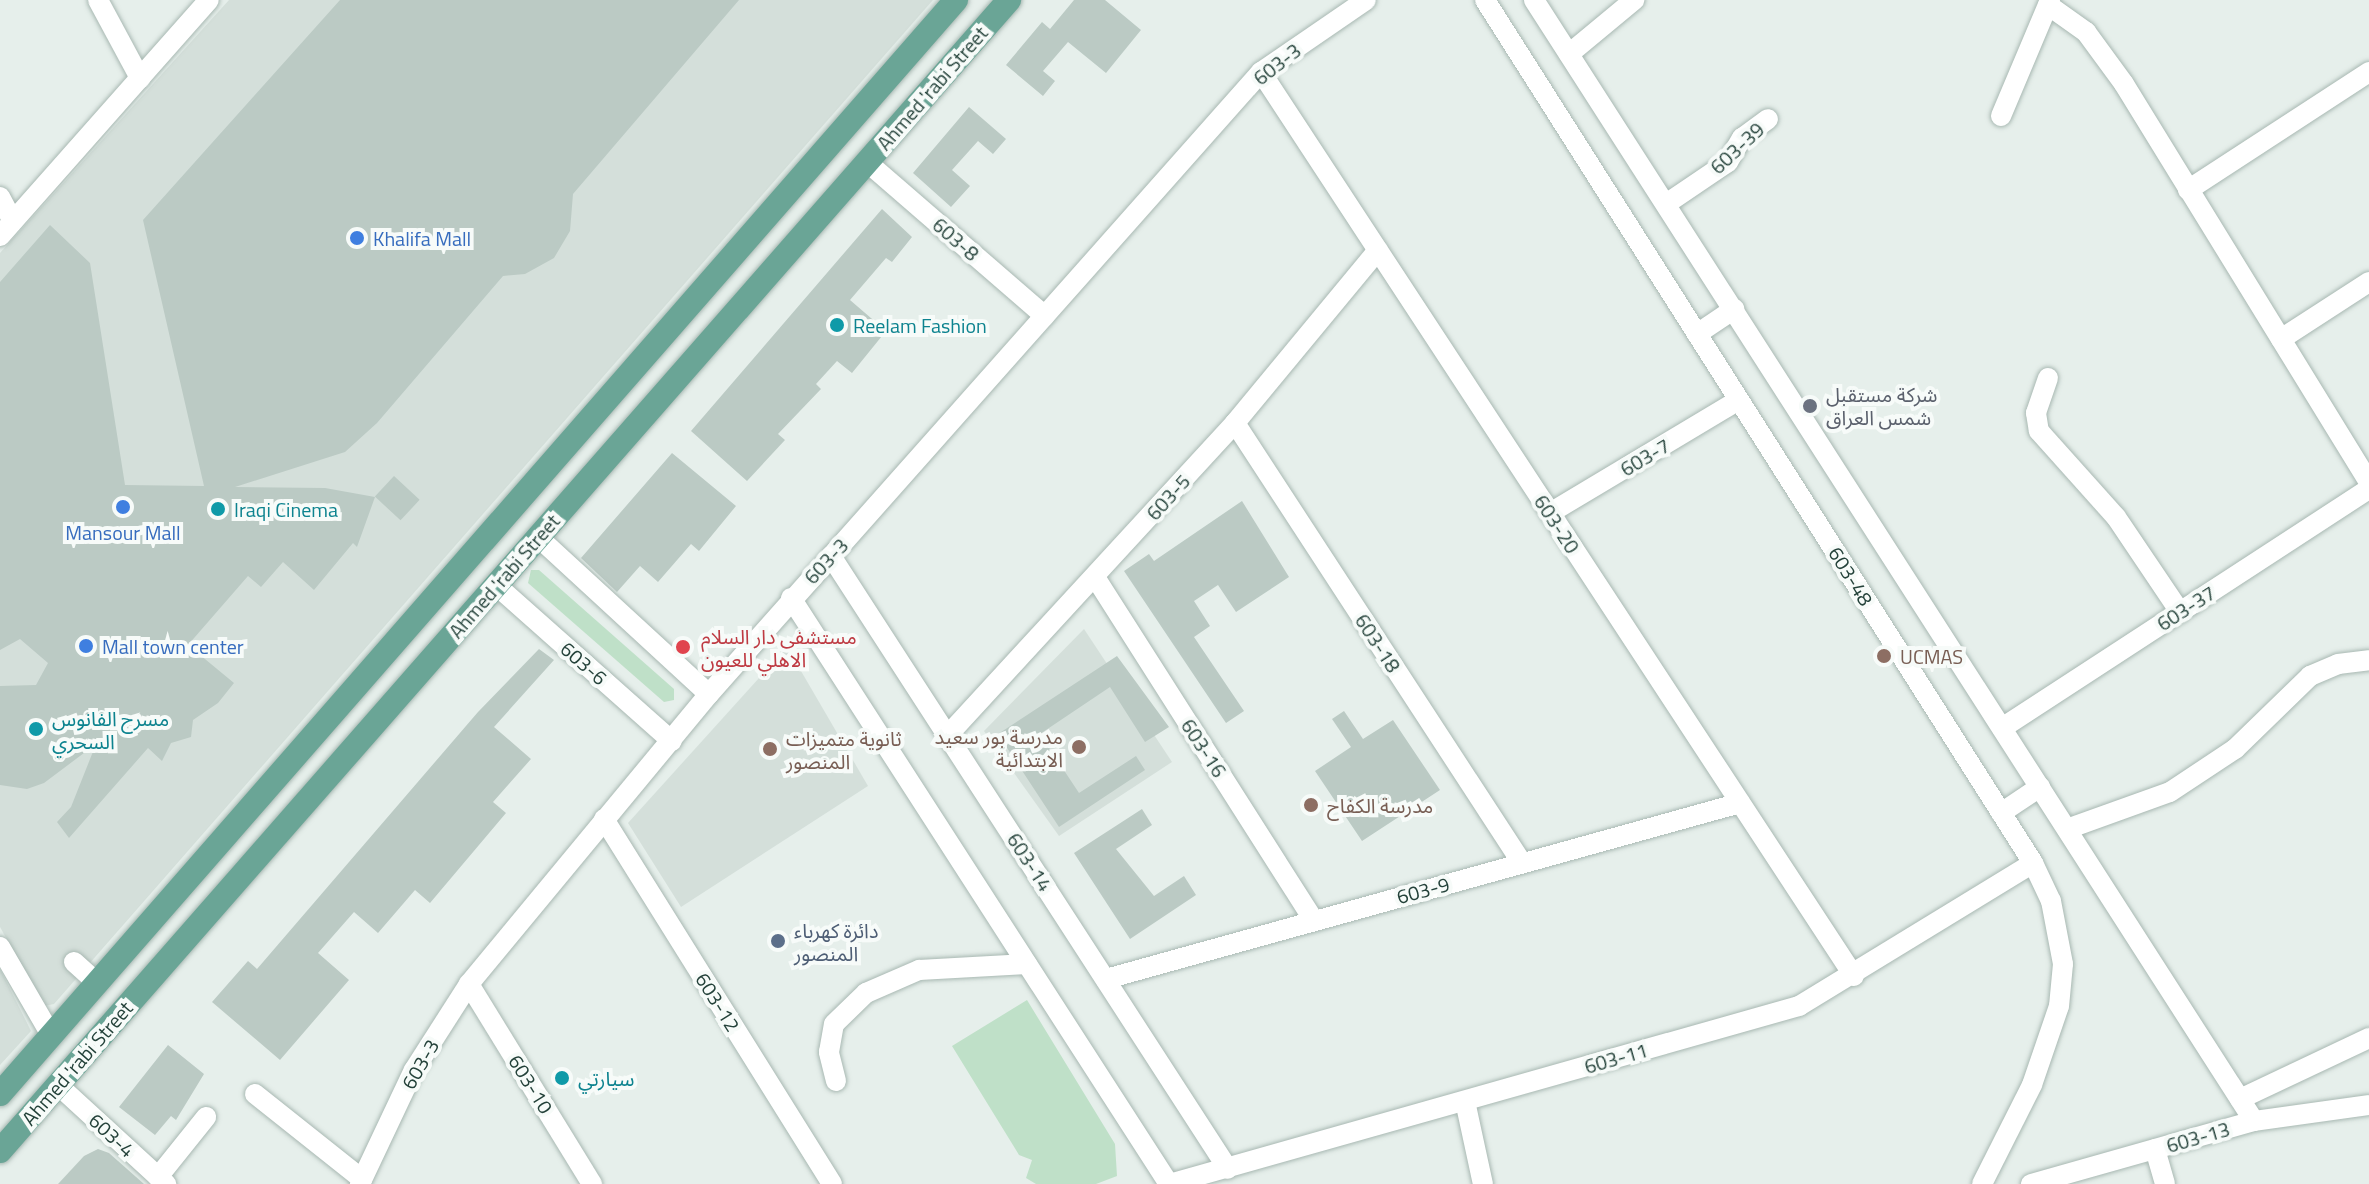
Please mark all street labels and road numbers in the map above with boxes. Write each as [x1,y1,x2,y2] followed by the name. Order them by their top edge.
[872,21,992,155] street label: Ahmed 'rabi Street
[1249,38,1305,90] street label: 603-3
[1705,117,1769,179] street label: 603-39
[928,212,984,266] street label: 603-8
[1616,433,1674,481] street label: 603-7
[1141,469,1195,525] street label: 603-5
[1529,490,1585,558] street label: 603-20
[444,509,564,643] street label: Ahmed 'rabi Street
[799,533,853,589] street label: 603-3
[1824,542,1878,610] street label: 603-48
[2152,580,2220,636] street label: 603-37
[1350,609,1406,677] street label: 603-18
[556,636,612,690] street label: 603-6
[1176,714,1232,782] street label: 603-16
[1002,828,1058,896] street label: 603-14
[1394,871,1452,909] street label: 603-9
[691,968,745,1036] street label: 603-12
[17,996,137,1130] street label: Ahmed 'rabi Street
[396,1035,444,1093] street label: 603-3
[1582,1038,1650,1078] street label: 603-11
[504,1050,558,1118] street label: 603-10
[84,1108,140,1162] street label: 603-4
[2164,1117,2232,1157] street label: 603-13

